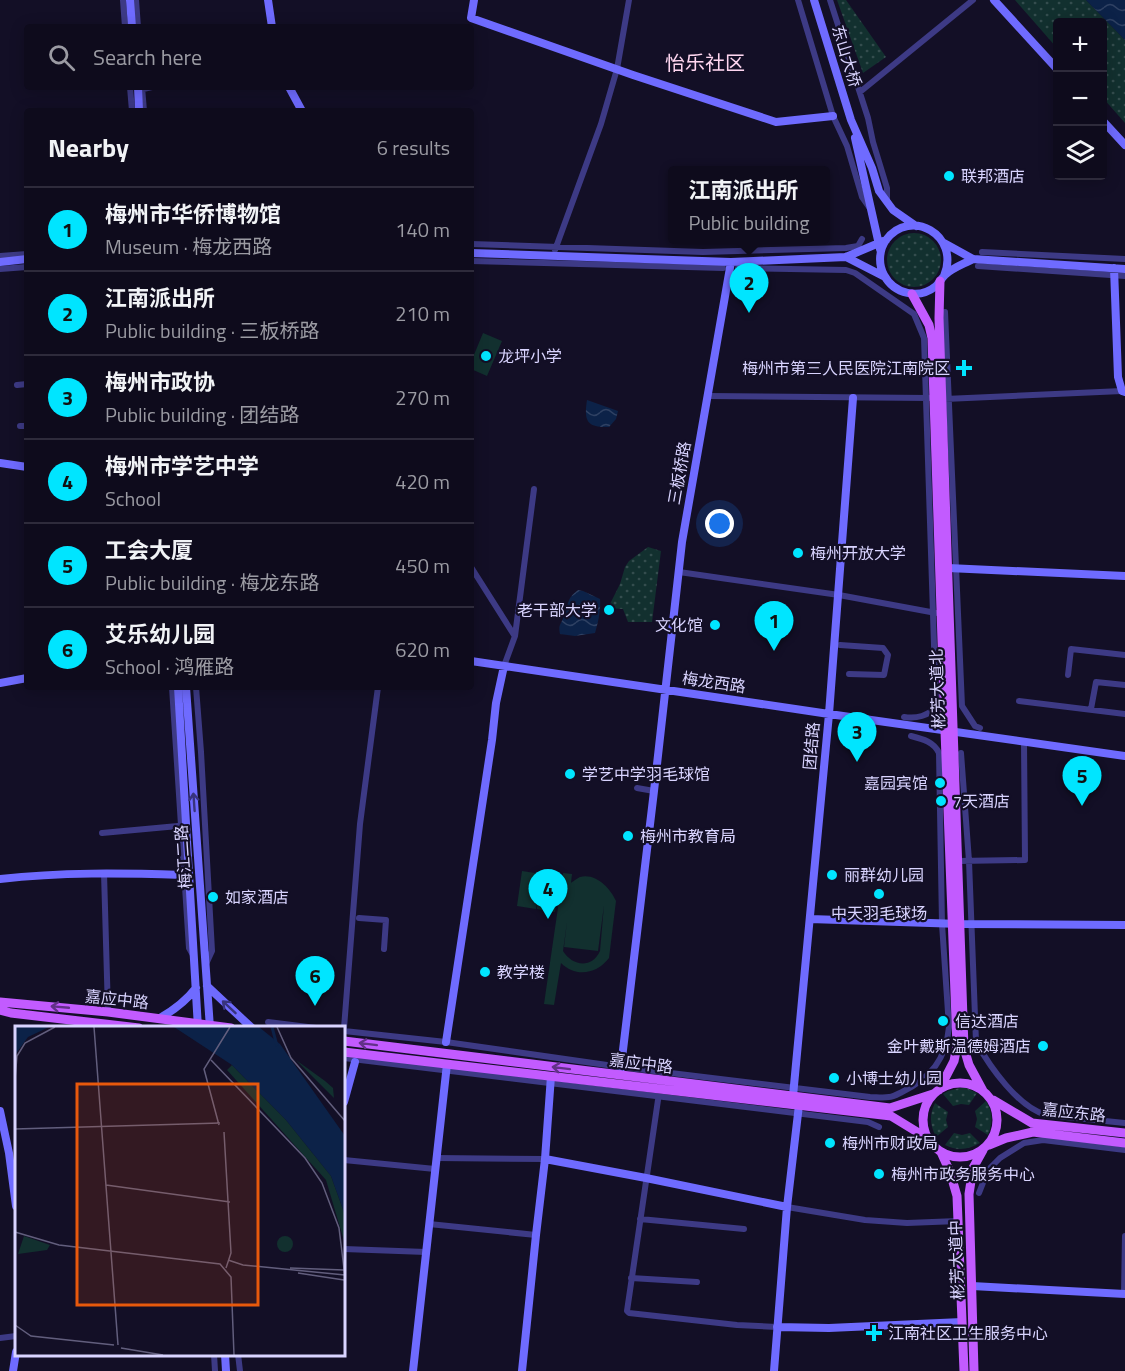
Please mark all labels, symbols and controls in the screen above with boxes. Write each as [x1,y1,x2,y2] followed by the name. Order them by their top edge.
[1053,18,1107,180] map controls
[1053,18,1107,72] button: +
[826,22,868,90] street label: 东山大桥
[24,24,474,90] search box
[93,40,202,74] text: Search here
[45,41,78,74] icon: search
[665,47,745,78] district label: 怡乐社区
[1053,72,1107,126] button: −
[1053,126,1107,180] button: layers
[48,128,129,167] text: Nearby
[377,132,450,163] text: 6 results
[961,164,1025,188] place label: 联邦酒店
[668,166,830,244] popup
[942,169,956,183] marker: 联邦酒店
[688,173,798,207] text: 江南派出所
[105,197,281,231] text: 梅州市华侨博物馆
[688,207,810,238] text: Public building
[62,214,73,245] text: 1
[395,214,450,245] text: 140 m
[105,231,272,262] text: Museum · 梅龙西路
[730,264,768,313] pin: 2
[105,281,215,315] text: 江南派出所
[62,298,73,329] text: 2
[395,298,450,329] text: 210 m
[105,315,319,346] text: Public building · 三板桥路
[498,344,562,368] place label: 龙坪小学
[479,349,493,363] marker: 龙坪小学
[742,356,950,380] place label: 梅州市第三人民医院江南院区
[955,359,973,377] marker: 梅州市第三人民医院江南院区
[105,365,215,399] text: 梅州市政协
[62,382,73,413] text: 3
[395,382,450,413] text: 270 m
[105,399,299,430] text: Public building · 团结路
[662,439,696,507] street label: 三板桥路
[105,449,259,483] text: 梅州市学艺中学
[62,466,73,497] text: 4
[395,466,450,497] text: 420 m
[105,483,161,514] text: School
[705,509,734,538] your location
[105,533,193,567] text: 工会大厦
[810,541,906,565] place label: 梅州开放大学
[791,546,805,560] marker: 梅州开放大学
[62,550,73,581] text: 5
[395,550,450,581] text: 450 m
[105,567,319,598] text: Public building · 梅龙东路
[517,598,597,622] place label: 老干部大学
[754,602,794,651] pin: 1
[602,603,616,617] marker: 老干部大学
[655,613,703,637] place label: 文化馆
[105,617,215,651] text: 艾乐幼儿园
[708,618,722,632] marker: 文化馆
[62,634,73,665] text: 6
[395,634,450,665] text: 620 m
[924,649,950,729] street label: 彬芳大道北
[105,651,234,682] text: School · 鸿雁路
[681,666,747,698] street label: 梅龙西路
[838,712,876,762] pin: 3
[797,721,825,771] street label: 团结路
[1062,756,1102,806] pin: 5
[582,762,710,786] place label: 学艺中学羽毛球馆
[563,767,577,781] marker: 学艺中学羽毛球馆
[864,771,928,795] place label: 嘉园宾馆
[933,776,947,790] marker: 嘉园宾馆
[953,789,1010,813] place label: 7天酒店
[189,792,200,812] one-way arrow
[934,794,948,808] marker: 7天酒店
[169,824,197,890] street label: 梅江二路
[640,824,736,848] place label: 梅州市教育局
[621,829,635,843] marker: 梅州市教育局
[844,863,924,887] place label: 丽群幼儿园
[825,868,839,882] marker: 丽群幼儿园
[528,870,568,919] pin: 4
[225,885,289,909] place label: 如家酒店
[872,887,886,901] marker: 中天羽毛球场
[206,890,220,904] marker: 如家酒店
[831,901,927,925] place label: 中天羽毛球场
[296,956,334,1006] pin: 6
[497,960,545,984] place label: 教学楼
[478,965,492,979] marker: 教学楼
[84,984,150,1014] street label: 嘉应中路
[222,1000,237,1014] one-way arrow
[50,1001,70,1012] one-way arrow
[955,1009,1019,1033] place label: 信达酒店
[936,1014,950,1028] marker: 信达酒店
[15,1026,345,1356] inset map
[887,1034,1031,1058] place label: 金叶戴斯温德姆酒店
[358,1039,378,1050] one-way arrow
[1036,1039,1050,1053] marker: 金叶戴斯温德姆酒店
[608,1047,674,1079] street label: 嘉应中路
[552,1062,571,1073] one-way arrow
[846,1066,942,1090] place label: 小博士幼儿园
[827,1071,841,1085] marker: 小博士幼儿园
[1041,1097,1107,1127] street label: 嘉应东路
[842,1131,938,1155] place label: 梅州市财政局
[823,1136,837,1150] marker: 梅州市财政局
[891,1162,1035,1186] place label: 梅州市政务服务中心
[872,1167,886,1181] marker: 梅州市政务服务中心
[943,1220,969,1300] street label: 彬芳大道中
[888,1321,1048,1345] place label: 江南社区卫生服务中心
[865,1324,883,1342] marker: 江南社区卫生服务中心

